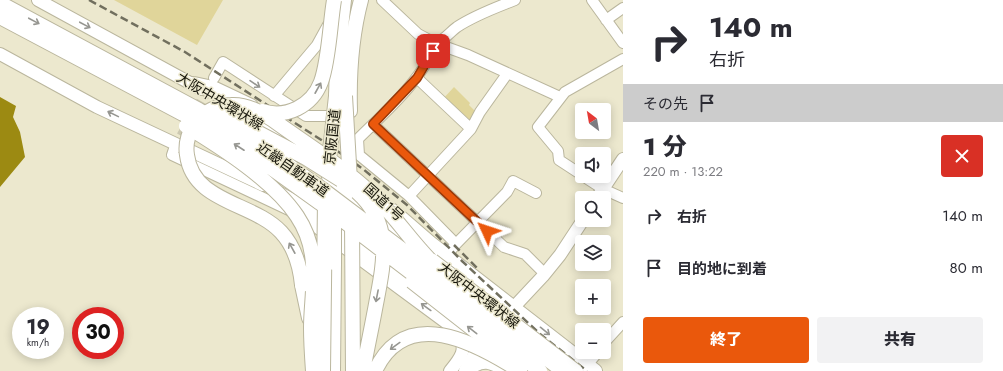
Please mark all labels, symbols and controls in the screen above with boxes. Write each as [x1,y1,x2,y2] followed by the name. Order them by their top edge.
[709,7,793,48] text: 140 m
[643,16,695,68] icon: right
[28,18,40,25] one-way arrow
[79,22,91,29] one-way arrow
[416,34,450,68] pin
[422,40,444,62] icon: arrive
[709,47,745,73] text: 右折
[173,67,267,135] street label: 大阪中央環状線
[249,80,260,88] one-way arrow
[315,82,322,94] one-way arrow
[696,92,718,114] icon: arrive
[643,93,688,115] text: その先
[575,103,611,139] north arrow
[575,103,611,359] map controls
[319,108,345,166] street label: 京阪国道
[107,110,119,117] one-way arrow
[643,129,687,164] text: 1 分
[941,135,983,177] button: close
[253,137,333,201] street label: 近畿自動車道
[234,143,245,151] one-way arrow
[575,147,611,183] button: sound
[643,162,723,181] text: 220 m · 13:22
[359,178,409,226] street label: 国道1号
[575,191,611,227] button: search
[643,205,665,227] icon: right
[942,205,983,227] text: 140 m
[677,206,707,228] text: 右折
[466,210,508,252] position arrow
[575,235,611,271] button: layers
[287,242,295,254] one-way arrow
[434,257,524,333] street label: 大阪中央環状線
[643,257,665,279] icon: arrive
[950,257,983,279] text: 80 m
[677,258,767,280] text: 目的地に到着
[575,279,611,315] button: +
[373,289,381,302] one-way arrow
[421,303,432,311] one-way arrow
[72,307,124,359] speed limit sign: 30
[26,313,50,342] text: 19
[643,317,809,363] button: 終了
[817,317,983,363] button: 共有
[575,323,611,359] button: −
[466,325,477,334] one-way arrow
[539,327,550,335] one-way arrow
[27,335,49,350] text: km/h
[389,341,400,350] one-way arrow

